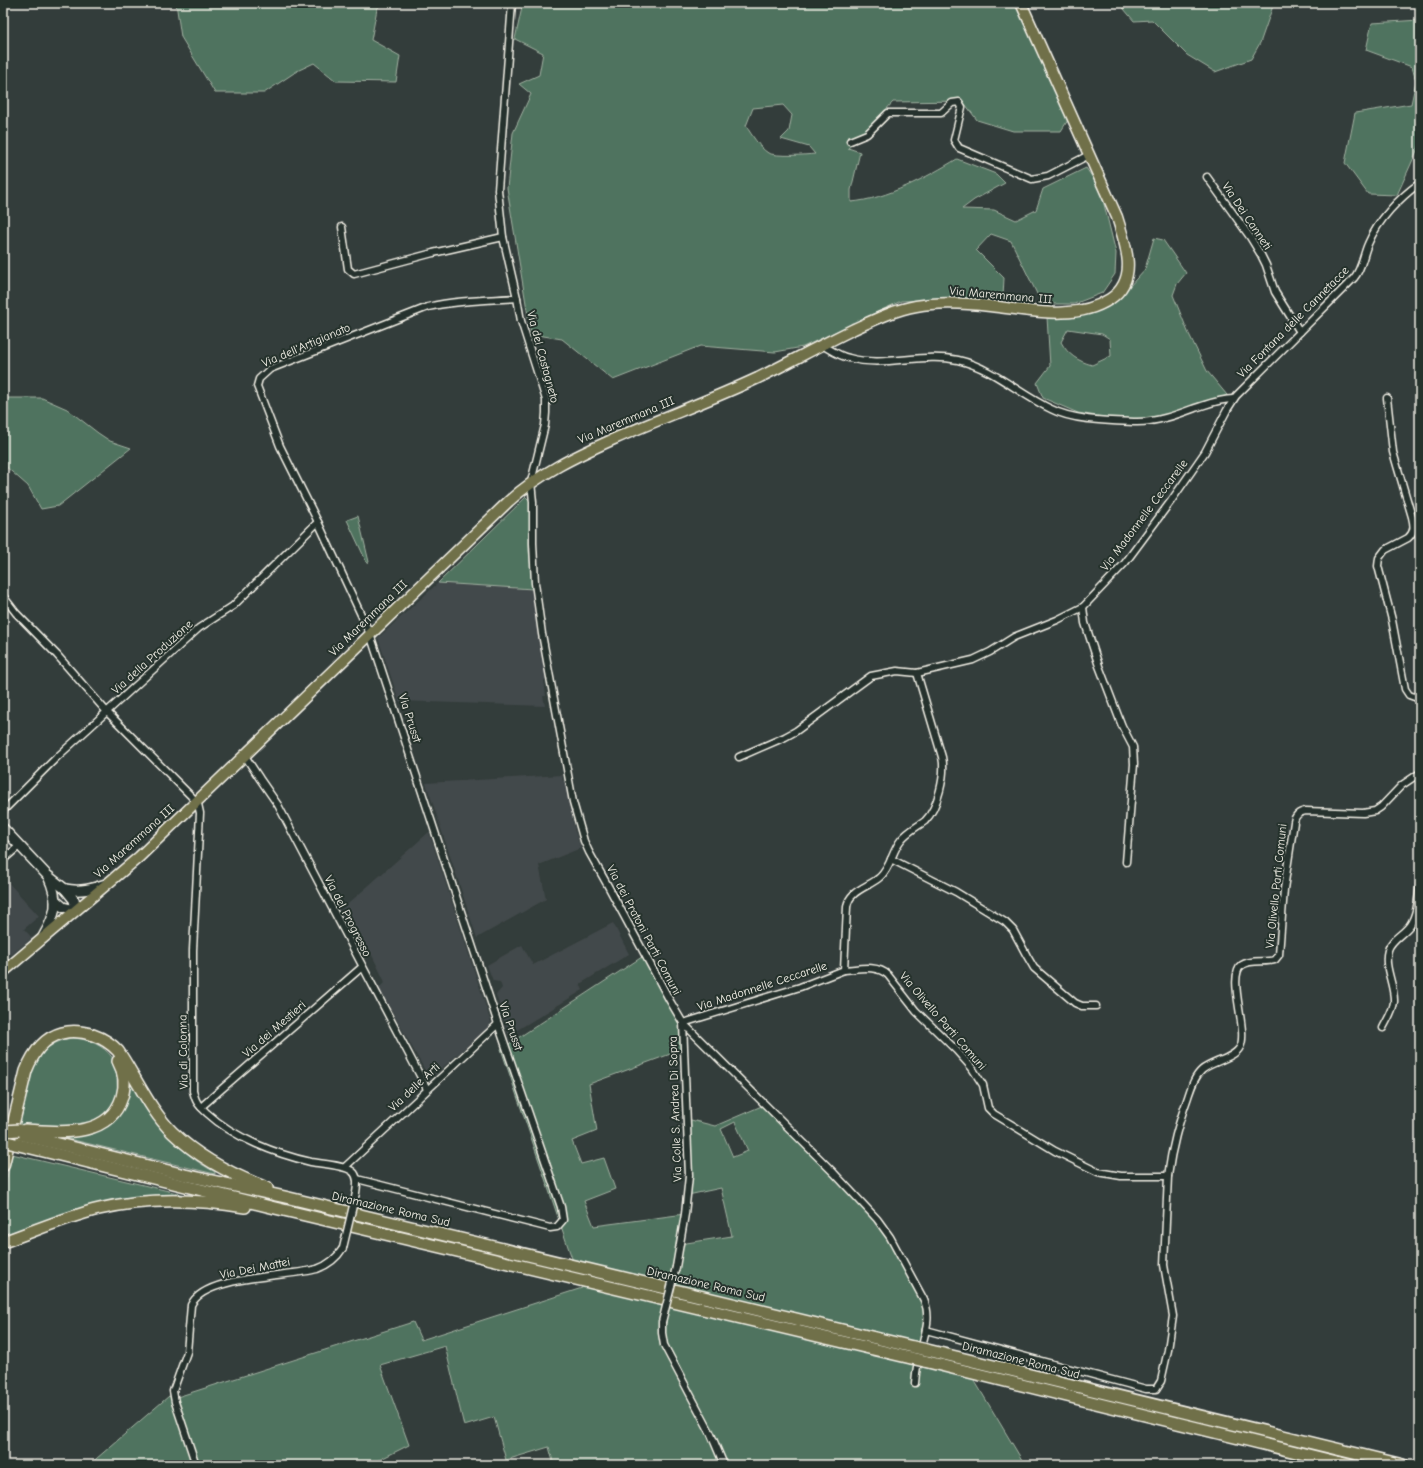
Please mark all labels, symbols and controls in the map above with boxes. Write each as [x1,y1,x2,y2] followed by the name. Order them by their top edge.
[1219,179,1275,253] street label: Via Dei Canneti
[1234,263,1352,381] street label: Via Fontana delle Cannetacce
[949,284,1053,306] street label: Via Maremmana III
[524,309,562,405] street label: Via del Castagneto
[260,320,352,370] street label: Via dell'Artigianato
[576,393,676,447] street label: Via Maremmana III
[1098,457,1190,573] street label: Via Madonnelle Ceccarelle
[326,577,410,659] street label: Via Maremmana III
[109,617,195,697] street label: Via della Produzione
[396,692,425,745] street label: Via Prusst
[91,801,177,881] street label: Via Maremmana III
[1262,823,1290,949] street label: Via Olivello Parti Comuni
[604,863,684,997] street label: Via dei Pratoni Parti Comuni
[322,873,374,959] street label: Via del Progresso
[695,958,829,1014] street label: Via Madonnelle Ceccarelle
[897,969,989,1073] street label: Via Olivello Parti Comuni
[240,998,308,1060] street label: Via dei Mestieri
[496,1000,526,1053] street label: Via Prusst
[175,1015,191,1089] street label: Via di Colonna
[665,1036,685,1182] street label: Via Colle S. Andrea Di Sopra
[385,1060,443,1114] street label: Via delle Arti
[331,1189,451,1229] street label: Diramazione Roma Sud
[219,1254,291,1282] street label: Via Dei Mattei
[646,1264,766,1304] street label: Diramazione Roma Sud
[961,1339,1081,1381] street label: Diramazione Roma Sud

